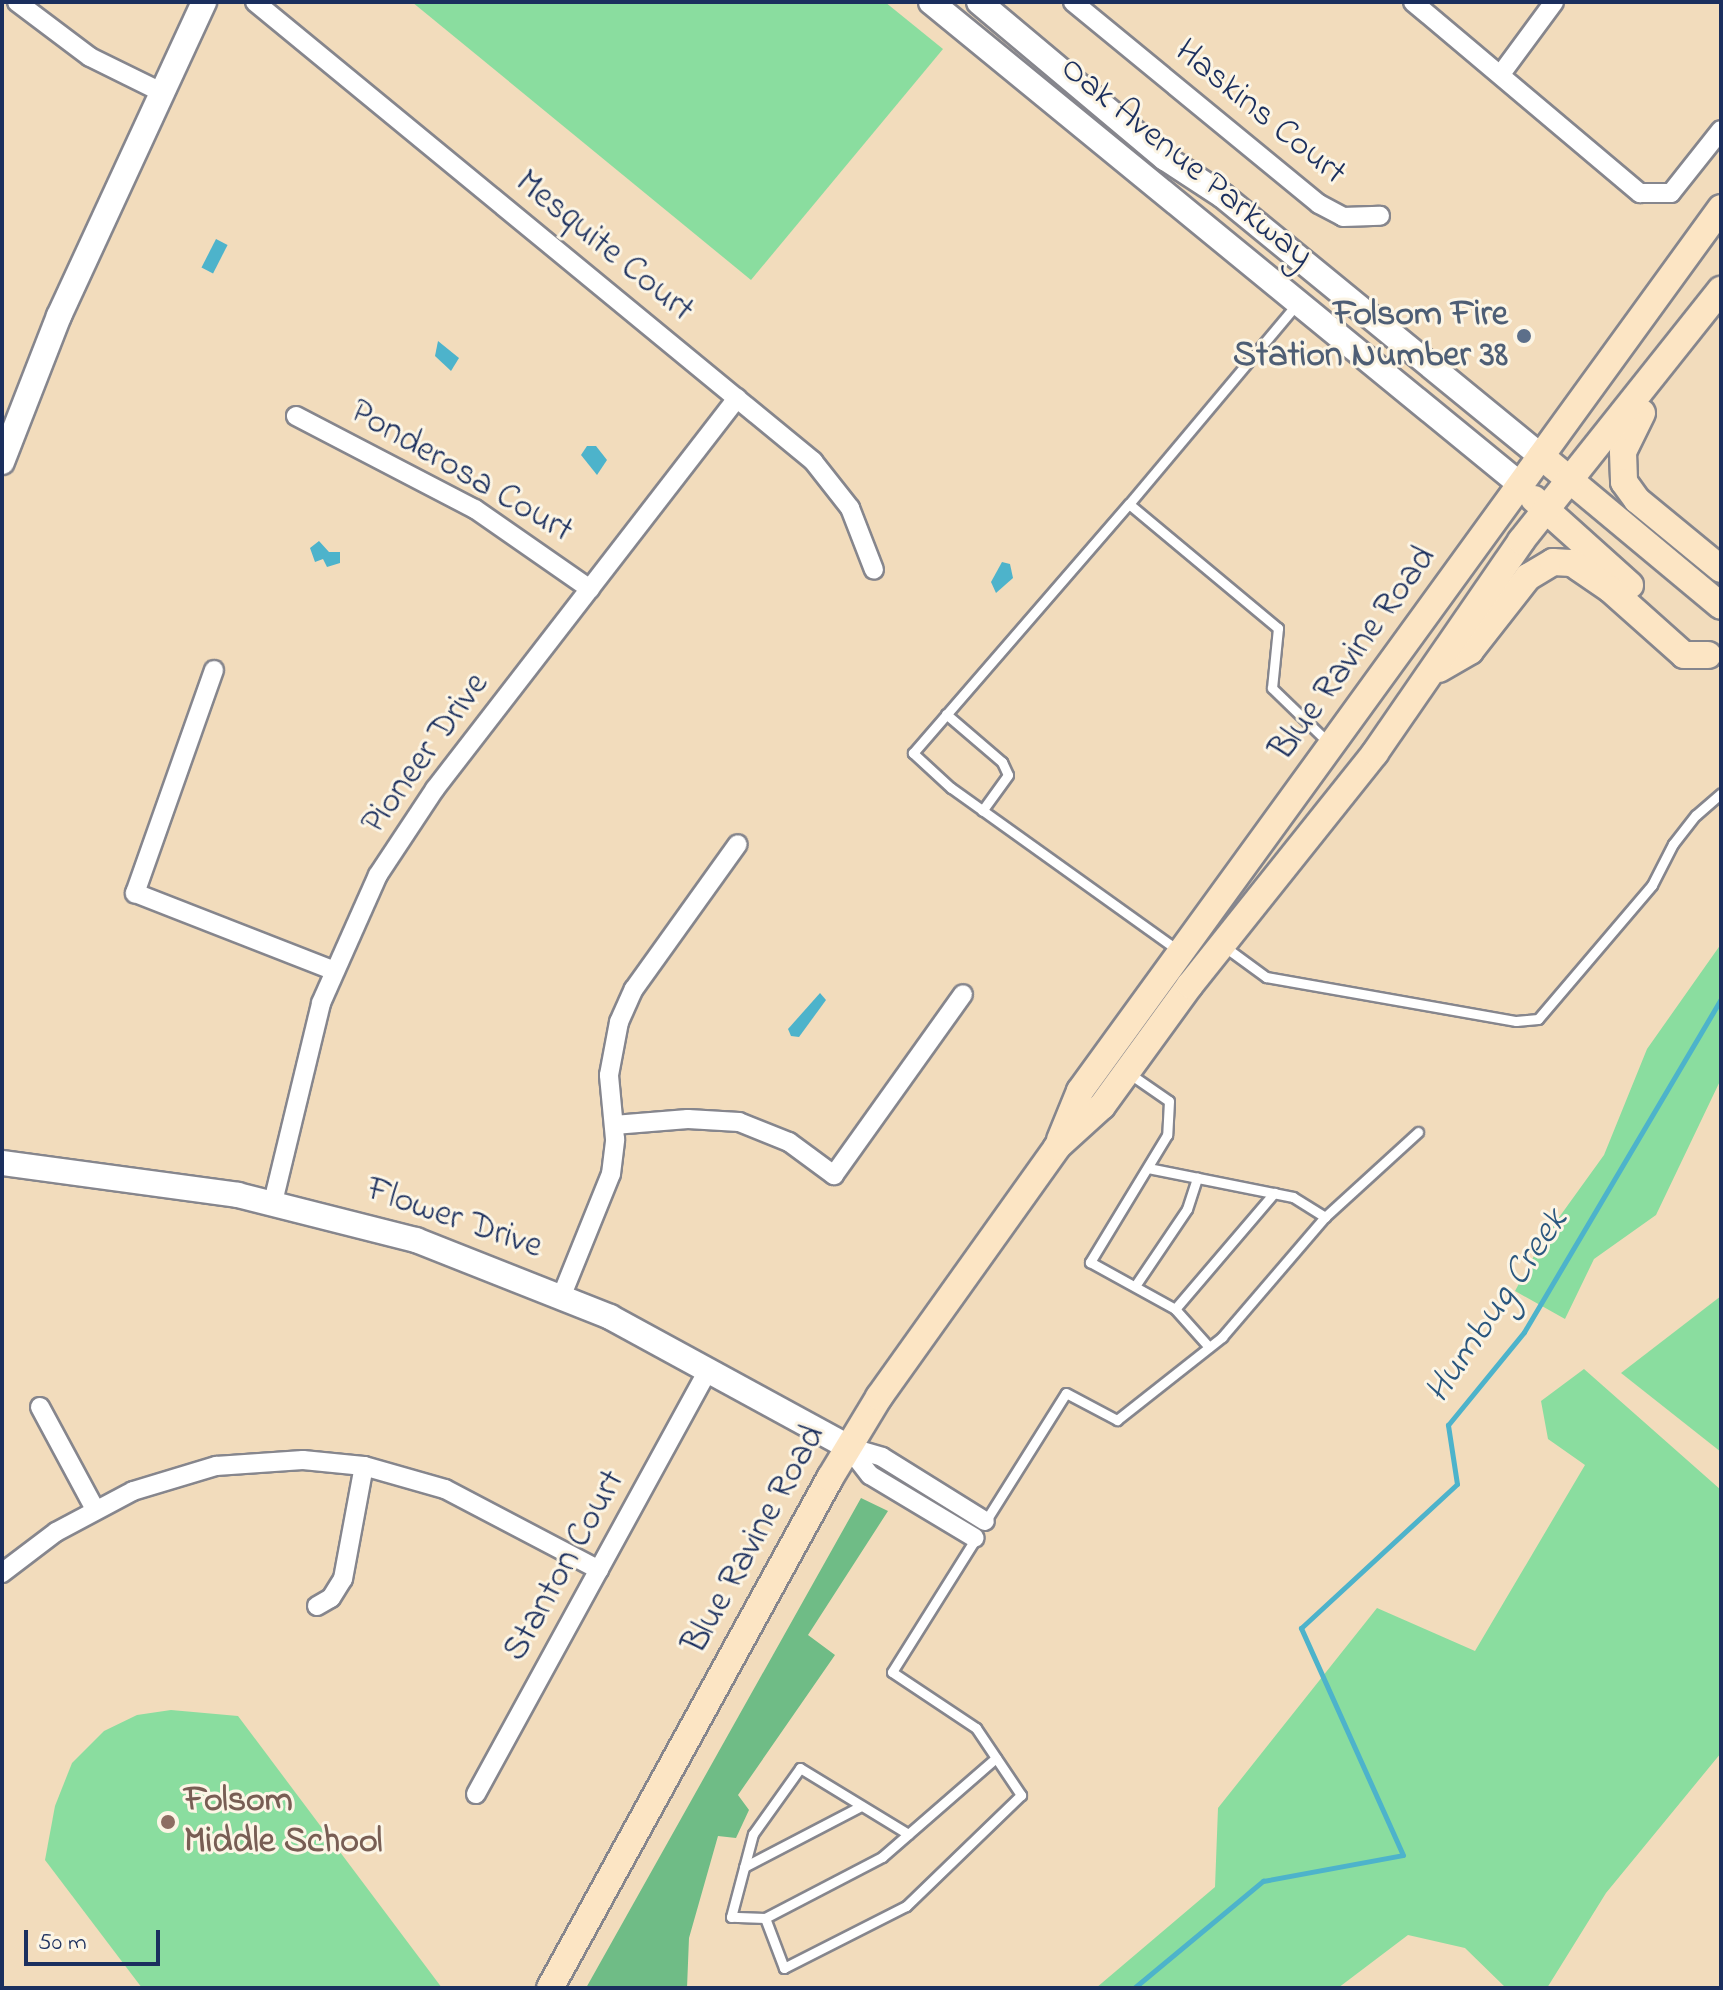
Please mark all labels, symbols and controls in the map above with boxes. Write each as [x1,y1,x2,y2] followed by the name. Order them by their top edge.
[1165,31,1355,195] street label: Haskins Court
[1051,48,1321,278] street label: Oak Avenue Parkway
[506,162,702,332] street label: Mesquite Court
[1233,293,1508,378] place label: Folsom Fire Station Number 38
[1515,327,1533,345] marker: Folsom Fire Station Number 38
[342,391,580,553] street label: Ponderosa Court
[1262,538,1446,770] street label: Blue Ravine Road
[353,665,499,843] street label: Pioneer Drive
[360,1169,548,1269] street label: Flower Drive
[1416,1201,1580,1413] water label: Humbug Creek
[674,1418,836,1662] street label: Blue Ravine Road
[495,1463,635,1669] street label: Stanton Court
[184,1779,383,1864] place label: Folsom Middle School
[159,1813,177,1831] marker: Folsom Middle School
[28,1914,164,1964] scale bar
[38,1926,87,1961] text: 50 m

